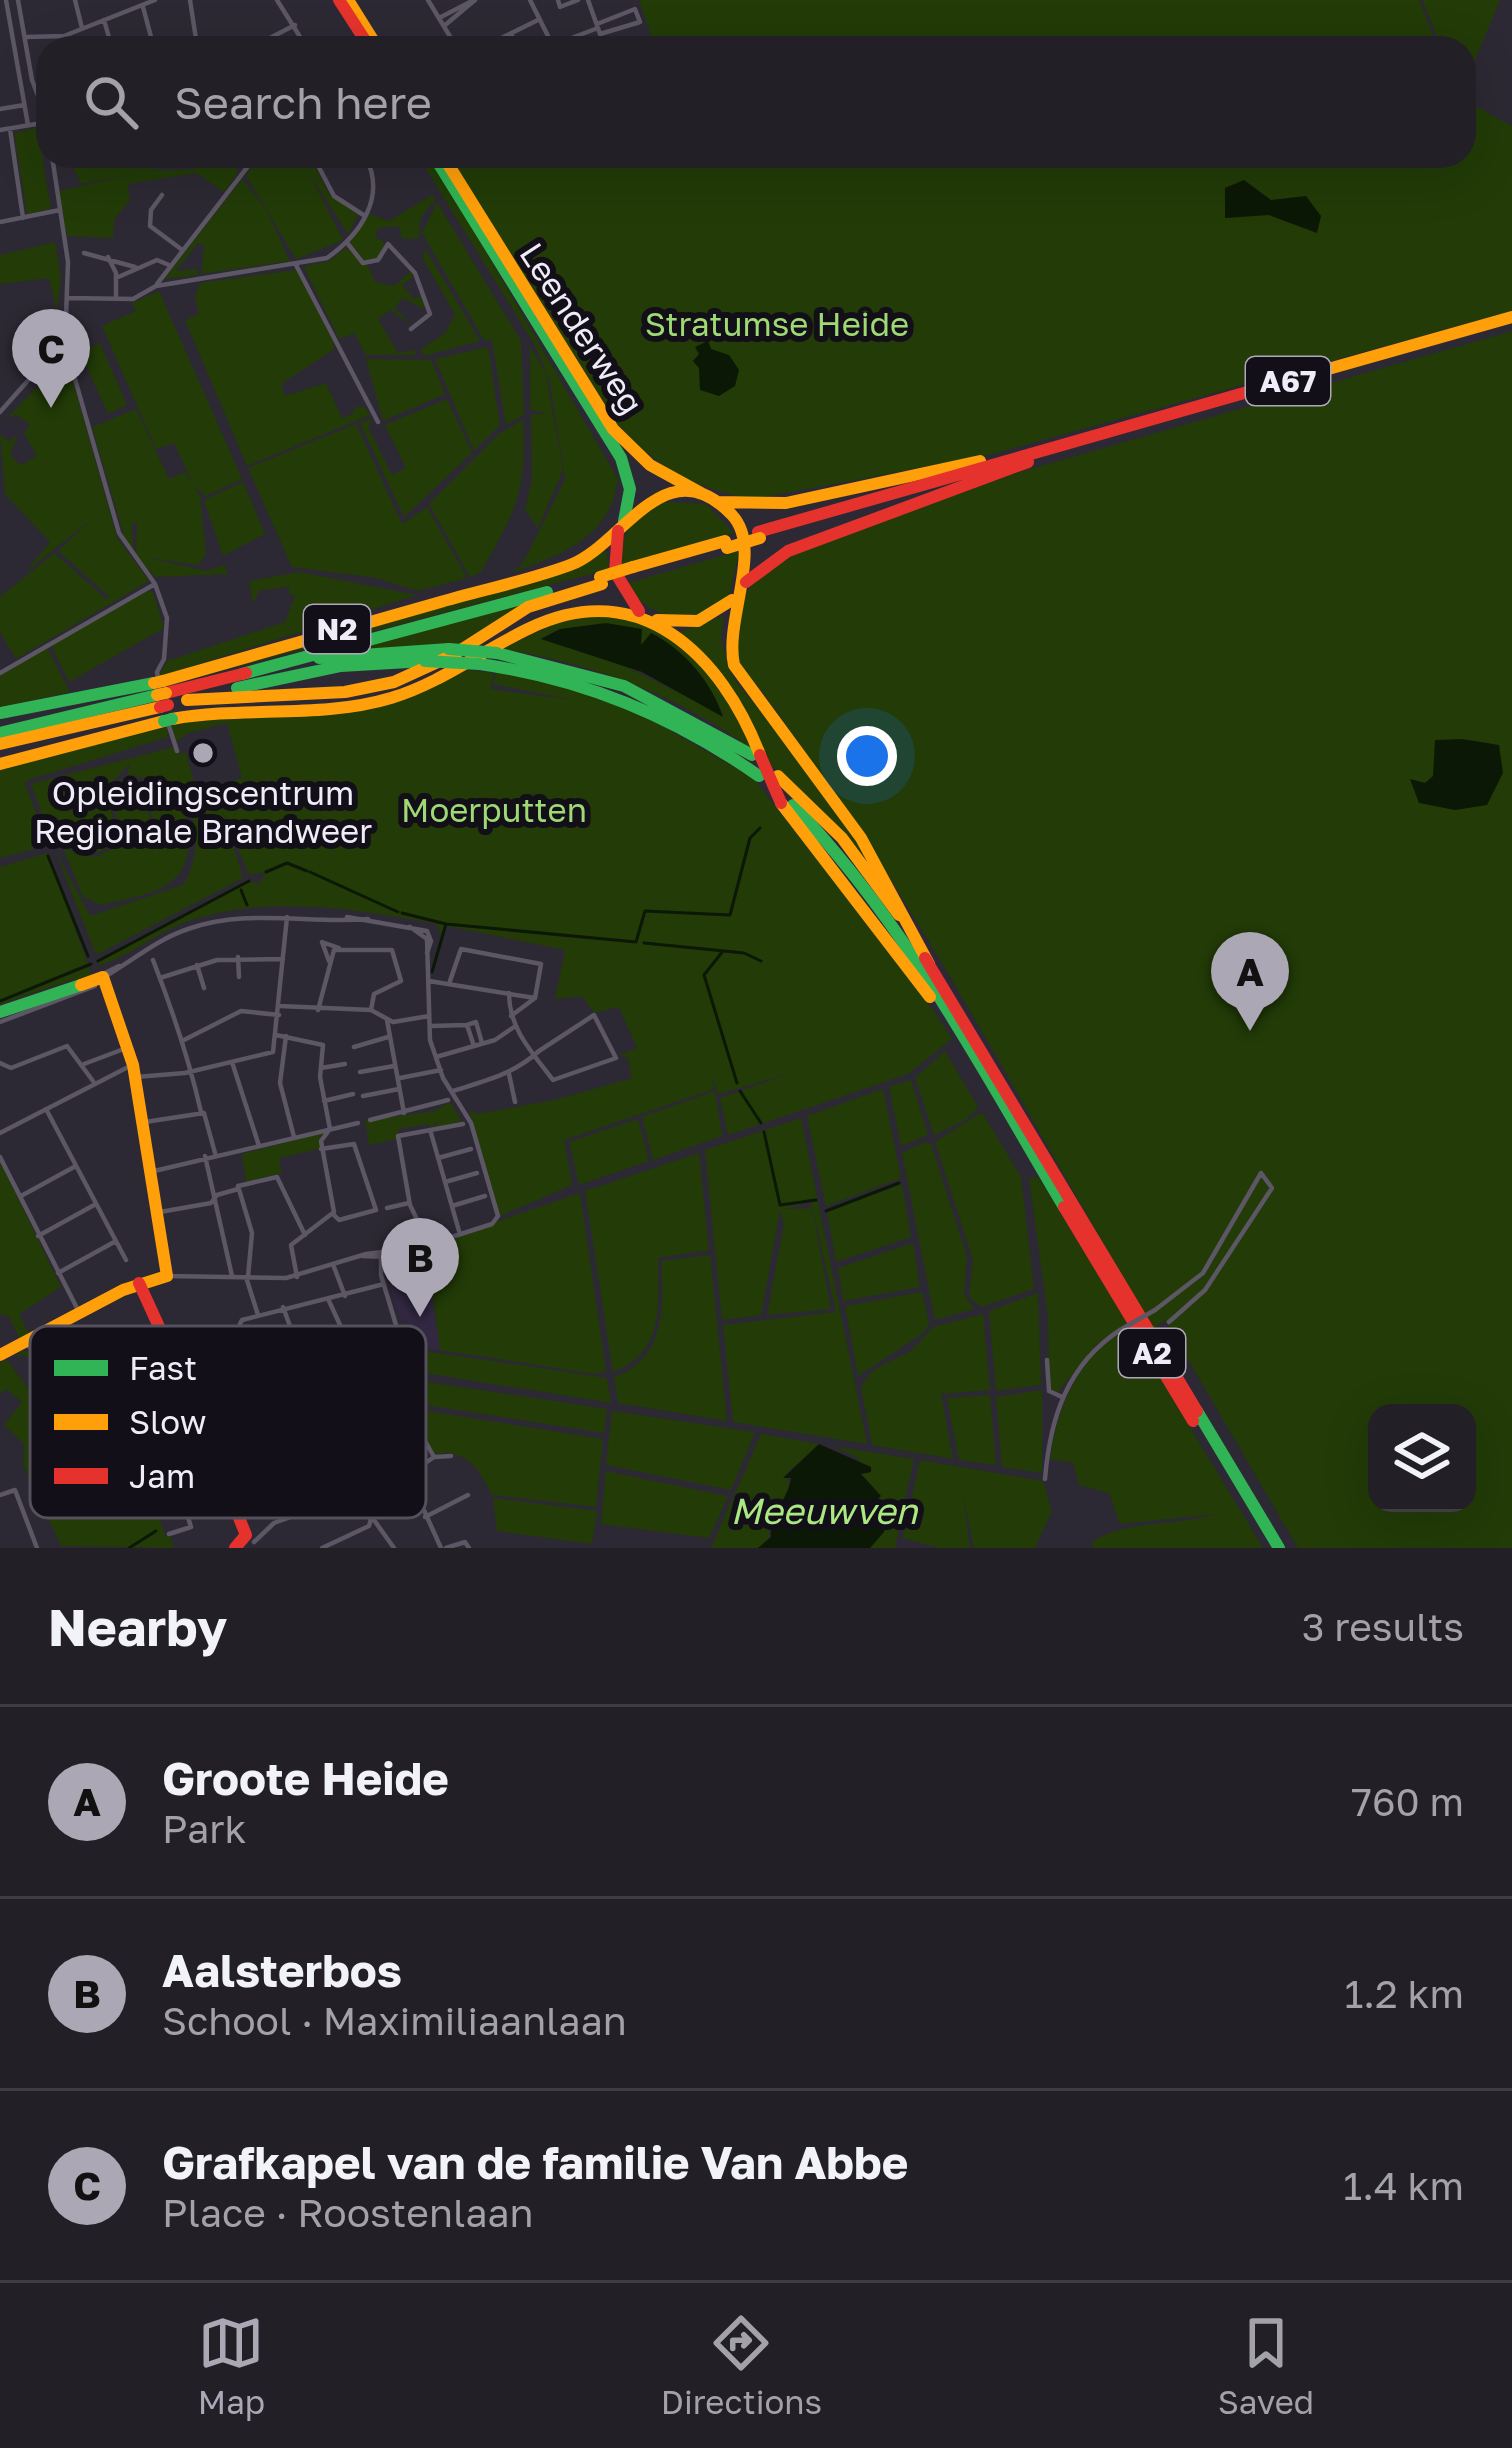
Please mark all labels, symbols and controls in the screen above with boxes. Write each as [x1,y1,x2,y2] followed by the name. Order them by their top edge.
[36,36,1476,168] search box
[78,69,144,135] icon: search
[174,75,432,129] text: Search here
[512,235,652,421] street label: Leenderweg
[645,304,909,343] park label: Stratumse Heide
[12,309,90,408] pin: C
[1246,357,1330,405] road number: A67
[304,605,370,653] road number: N2
[837,726,897,786] your location
[190,740,216,766] marker: Opleidingscentrum Regionale Brandweer
[34,773,372,850] place label: Opleidingscentrum Regionale Brandweer
[401,790,587,829] park label: Moerputten
[1211,932,1289,1031] pin: A
[381,1218,459,1317] pin: B
[30,1326,426,1518] legend
[1119,1329,1185,1377] road number: A2
[129,1348,197,1387] text: Fast
[129,1402,207,1441] text: Slow
[1368,1404,1476,1512] map controls
[1368,1404,1476,1512] button: layers
[129,1456,195,1495] text: Jam
[731,1489,919,1532] water label: Meeuwven
[48,1596,227,1657] text: Nearby
[1302,1603,1464,1650] text: 3 results
[162,1751,449,1805] text: Groote Heide
[73,1778,101,1825] text: A
[1351,1778,1464,1825] text: 760 m
[162,1805,246,1852] text: Park
[162,1943,402,1997] text: Aalsterbos
[73,1970,101,2017] text: B
[1344,1970,1464,2017] text: 1.2 km
[162,1997,627,2044] text: School · Maximiliaanlaan
[162,2135,908,2189] text: Grafkapel van de familie Van Abbe
[73,2162,101,2209] text: C
[1343,2162,1464,2209] text: 1.4 km
[162,2189,533,2236] text: Place · Roostenlaan
[198,2310,265,2421] tab: Map
[661,2310,822,2421] tab: Directions
[1218,2310,1314,2421] tab: Saved

